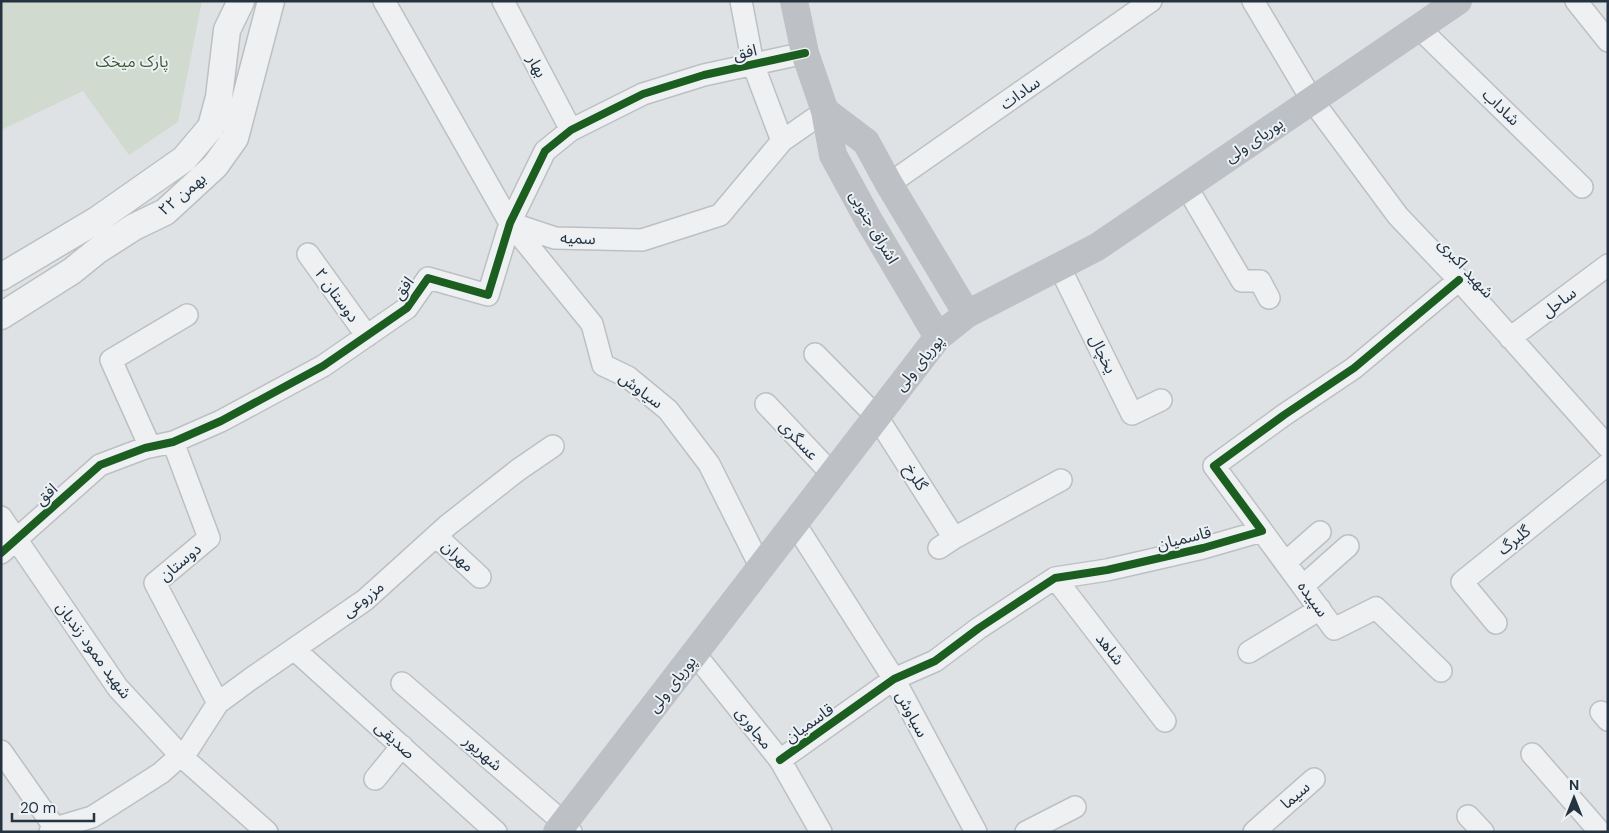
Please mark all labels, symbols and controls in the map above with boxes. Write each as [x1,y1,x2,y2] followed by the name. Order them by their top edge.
[731,39,759,65] street label: افق
[522,50,552,81] street label: بهار
[95,51,169,72] park label: پارک میخک
[996,72,1044,114] street label: سادات
[1478,84,1524,130] street label: شاداب
[1220,113,1288,167] street label: پوریای ولی
[154,168,210,220] street label: ۲۲ بهمن
[845,187,903,267] street label: اشراق جنوبی
[560,227,596,249] street label: سمیه
[1434,234,1498,302] street label: شهید اکبری
[310,264,364,326] street label: دوستان ۲
[387,272,419,304] street label: افق
[1537,282,1581,322] street label: ساحل
[890,330,948,396] street label: پوریای ولی
[1085,331,1121,377] street label: یخچال
[615,367,667,413] street label: سیاوش
[775,415,823,465] street label: عسگری
[898,460,933,496] street label: گلرخ
[30,478,62,510] street label: افق
[1493,520,1535,560] street label: گلبرگ
[1155,521,1213,555] street label: قاسمیان
[437,536,479,576] street label: مهران
[155,538,205,586] street label: دوستان
[338,576,388,622] street label: مزروعی
[1293,577,1333,621] street label: سپیده
[52,597,136,703] street label: شهید ممود زندیان
[1091,629,1129,669] street label: شاهد
[643,651,701,717] street label: پوریای ولی
[891,687,933,741] street label: سیاوش
[780,699,838,747] street label: قاسمیان
[731,702,777,754] street label: مجاوری
[370,716,420,764] street label: صدیقی
[458,730,507,776] street label: شهریور
[1549,773,1599,823] north arrow
[1276,776,1314,814] street label: سیما
[1569,776,1579,794] text: N
[12,790,95,822] scale bar
[20,798,56,818] text: 20 m

